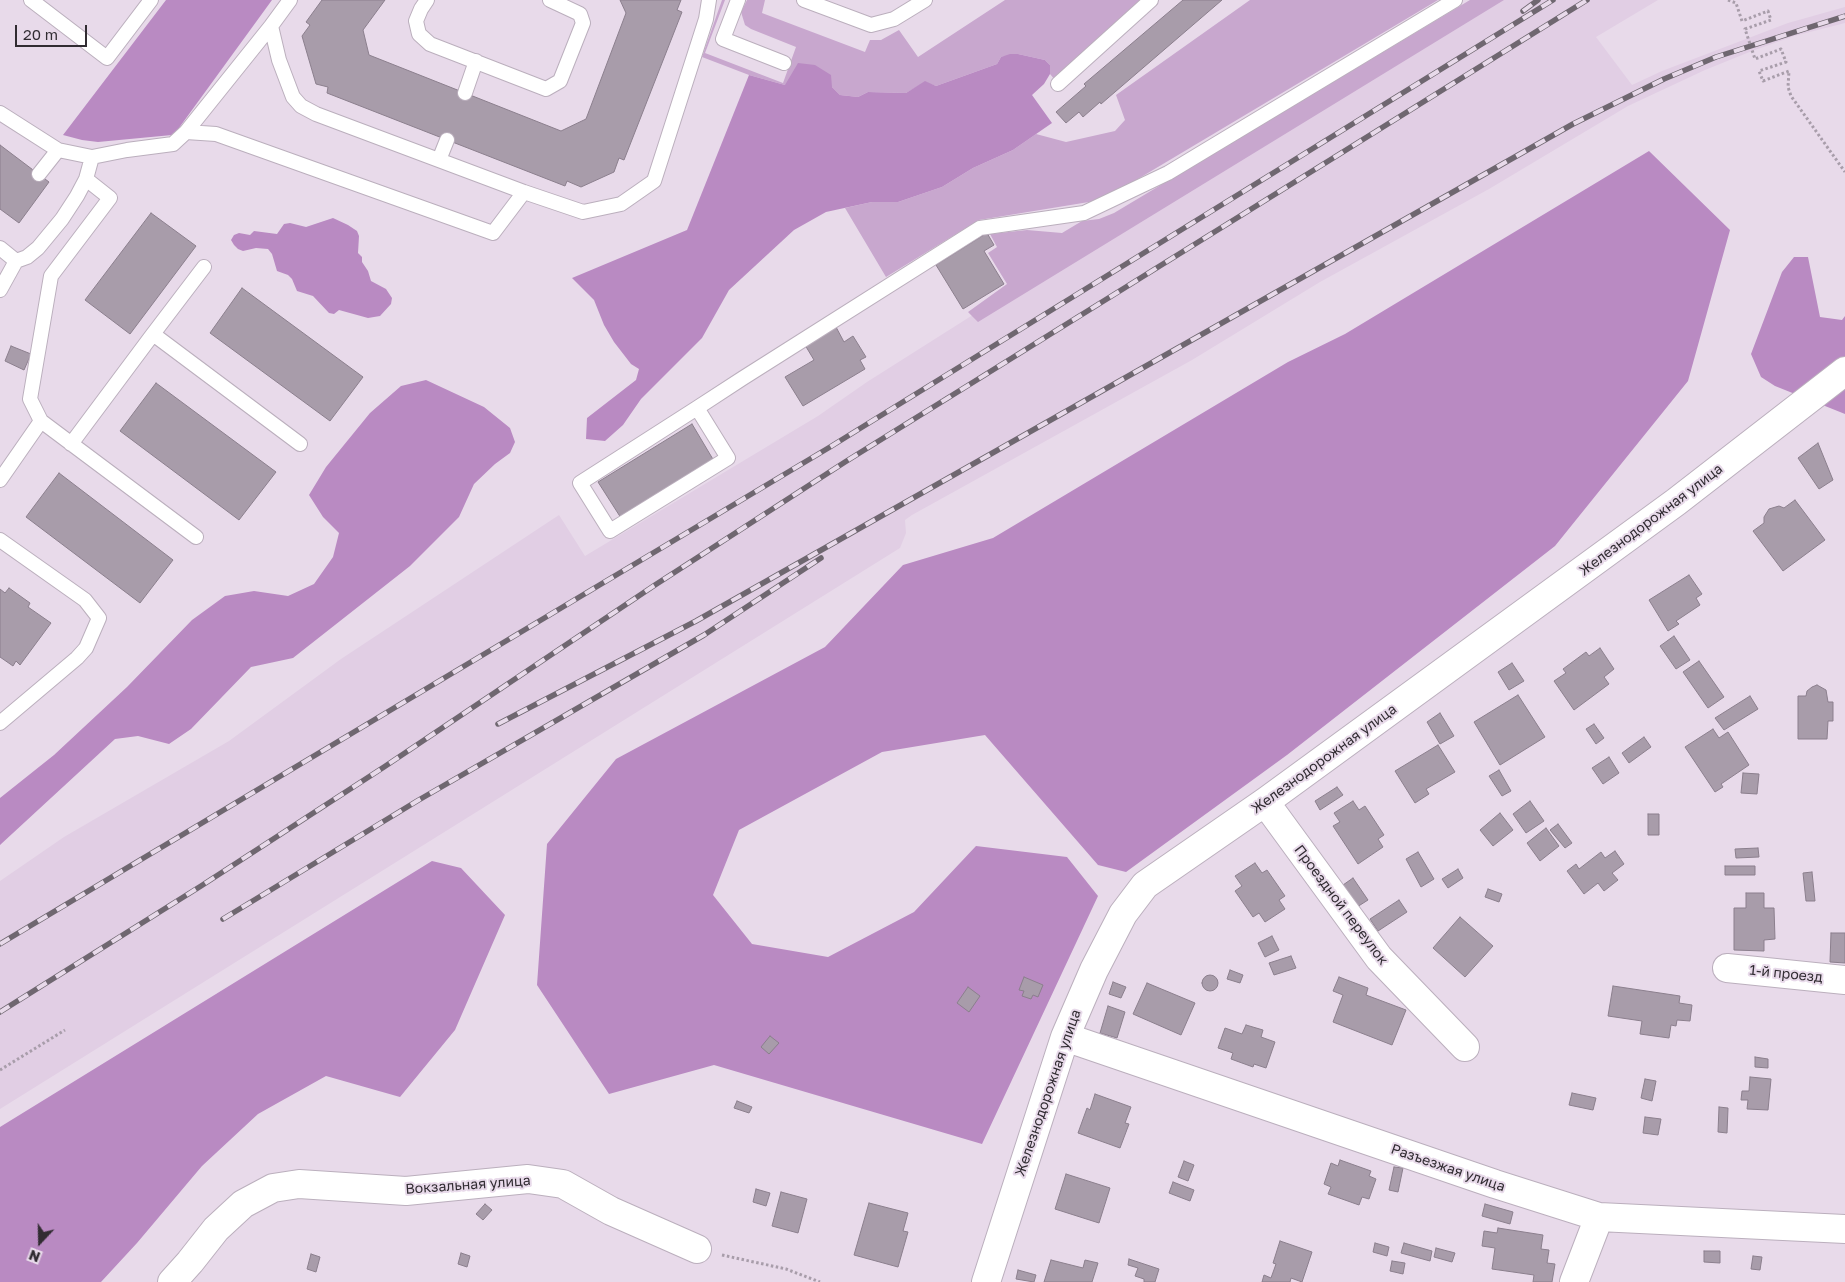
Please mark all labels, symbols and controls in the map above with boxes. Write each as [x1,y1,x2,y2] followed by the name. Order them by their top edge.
[18,15,90,47] scale bar
[23,25,58,43] text: 20 m
[1576,461,1726,579] street label: Железнодорожная улица
[1248,701,1400,817] street label: Железнодорожная улица
[1290,842,1392,968] street label: Проездной переулок
[1749,962,1823,986] street label: 1-й проезд
[1012,1007,1084,1179] street label: Железнодорожная улица
[1389,1141,1507,1195] street label: Разъезжая улица
[405,1172,531,1198] street label: Вокзальная улица
[15,1217,65,1267] north arrow
[26,1247,42,1266] text: N

